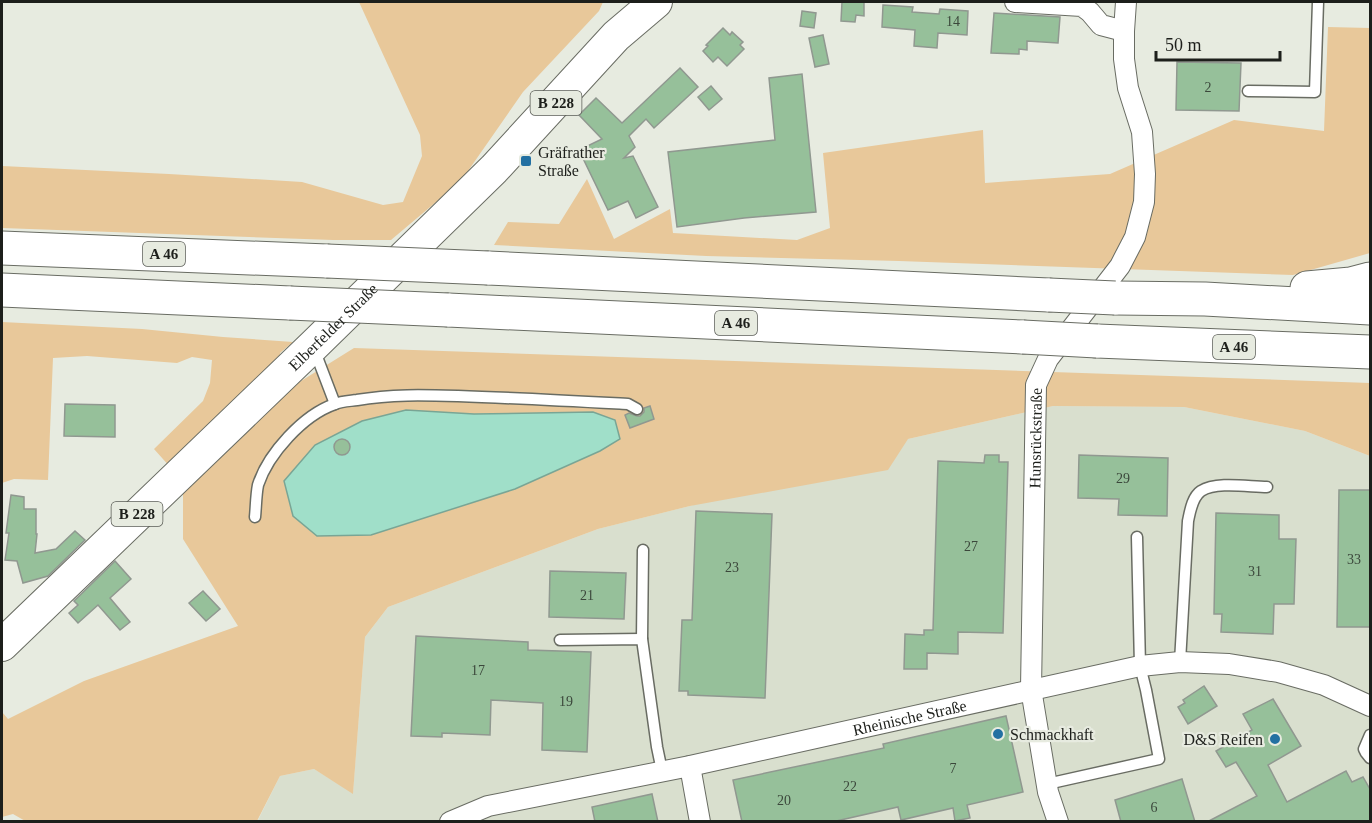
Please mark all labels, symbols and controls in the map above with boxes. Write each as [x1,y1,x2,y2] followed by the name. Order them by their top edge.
[946,14,960,29] house number: 14
[1156,24,1280,62] scale bar
[1165,35,1202,55] text: 50 m
[1205,80,1212,95] house number: 2
[530,91,582,115] road number: B 228
[538,144,605,179] place label: Gräfrather Straße
[519,154,533,168] marker: Gräfrather Straße
[143,242,185,266] road number: A 46
[285,280,381,374] street label: Elberfelder Straße
[715,311,757,335] road number: A 46
[1213,335,1255,359] road number: A 46
[1026,388,1045,488] street label: Hunsrückstraße
[1116,471,1130,486] house number: 29
[112,502,162,526] road number: B 228
[964,539,978,554] house number: 27
[1347,552,1361,567] house number: 33
[725,560,739,575] house number: 23
[1248,564,1262,579] house number: 31
[580,588,594,603] house number: 21
[471,663,485,678] house number: 17
[559,694,573,709] house number: 19
[851,697,968,739] street label: Rheinische Straße
[1010,726,1094,743] place label: Schmackhaft
[991,727,1005,741] marker: Schmackhaft
[1183,731,1263,748] place label: D&S Reifen
[1268,732,1282,746] marker: D&S Reifen
[950,761,957,776] house number: 7
[843,779,857,794] house number: 22
[777,793,791,808] house number: 20
[1151,800,1158,815] house number: 6

